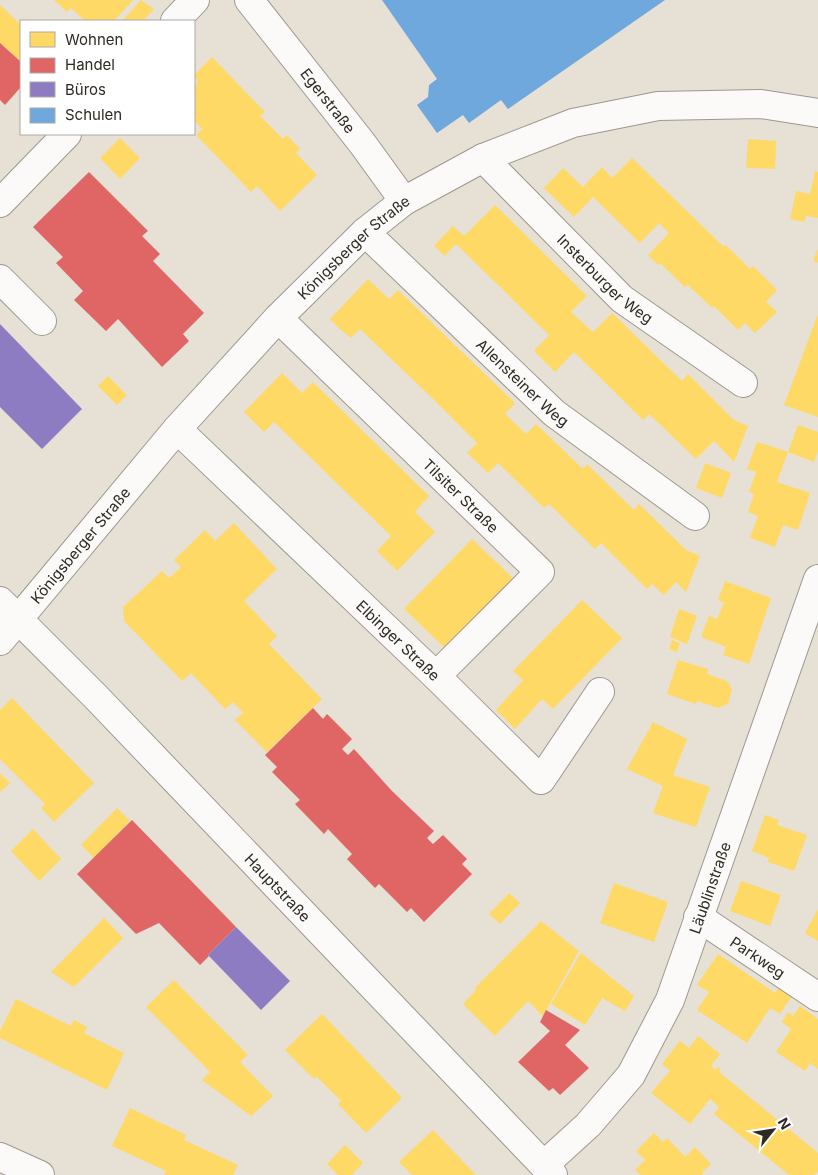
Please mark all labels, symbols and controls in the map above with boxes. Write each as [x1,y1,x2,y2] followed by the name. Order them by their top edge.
[20,20,195,135] legend
[65,30,123,49] text: Wohnen
[65,55,115,74] text: Handel
[297,64,360,137] street label: Egerstraße
[65,80,106,99] text: Büros
[65,105,122,124] text: Schulen
[293,190,413,303] street label: Königsberger Straße
[554,230,657,327] street label: Insterburger Weg
[473,334,573,430] street label: Allensteiner Weg
[419,454,503,537] street label: Tilsiter Straße
[26,483,134,607] street label: Königsberger Straße
[353,596,444,685] street label: Elbinger Straße
[685,839,734,936] street label: Läublinstraße
[241,849,315,925] street label: Hauptstraße
[727,932,789,982] street label: Parkweg
[748,1105,798,1155] north arrow
[775,1114,795,1132] text: N

